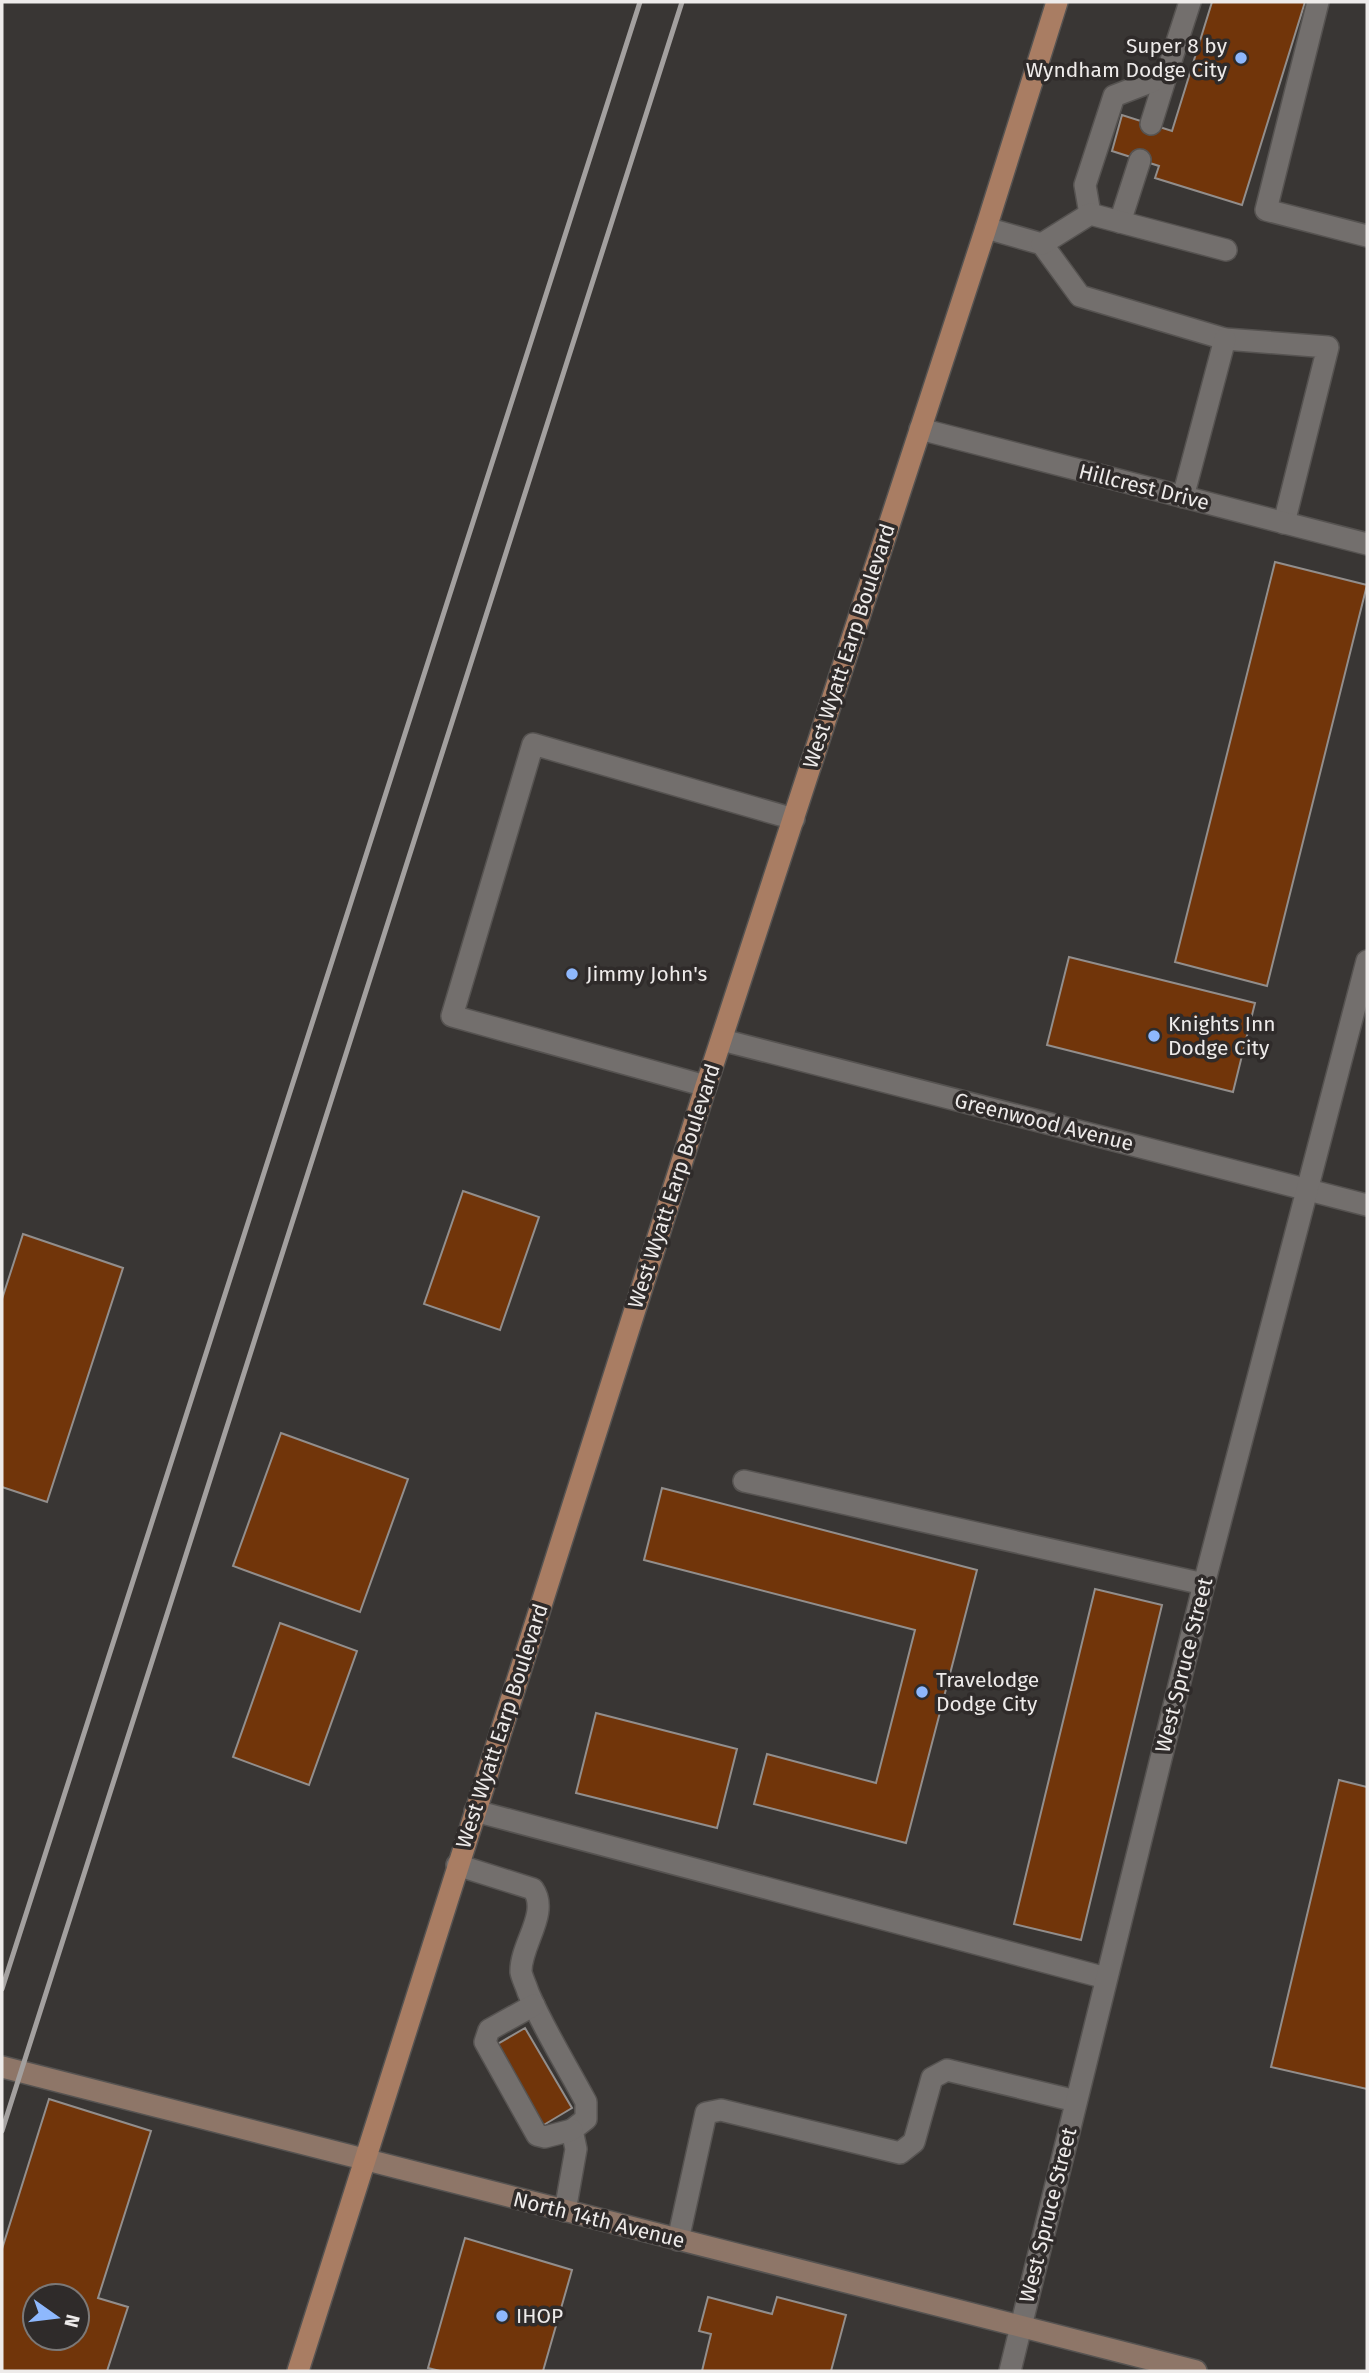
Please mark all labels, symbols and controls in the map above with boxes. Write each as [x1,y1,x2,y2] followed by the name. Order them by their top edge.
[1026,33,1228,83] place label: Super 8 by Wyndham Dodge City
[1233,50,1249,66] marker: Super 8 by Wyndham Dodge City
[1076,458,1212,516] street label: Hillcrest Drive
[797,520,901,772] street label: West Wyatt Earp Boulevard
[586,961,708,987] place label: Jimmy John's
[564,966,580,982] marker: Jimmy John's
[1168,1011,1276,1061] place label: Knights Inn Dodge City
[1146,1028,1162,1044] marker: Knights Inn Dodge City
[622,1060,726,1312] street label: West Wyatt Earp Boulevard
[952,1087,1136,1157] street label: Greenwood Avenue
[1150,1574,1218,1755] street label: West Spruce Street
[450,1600,554,1852] street label: West Wyatt Earp Boulevard
[936,1667,1039,1717] place label: Travelodge Dodge City
[914,1684,930,1700] marker: Travelodge Dodge City
[1014,2124,1082,2305] street label: West Spruce Street
[511,2186,687,2254] street label: North 14th Avenue
[21,2282,91,2352] north arrow
[516,2303,563,2329] place label: IHOP
[494,2308,510,2324] marker: IHOP
[59,2312,85,2330] text: N

